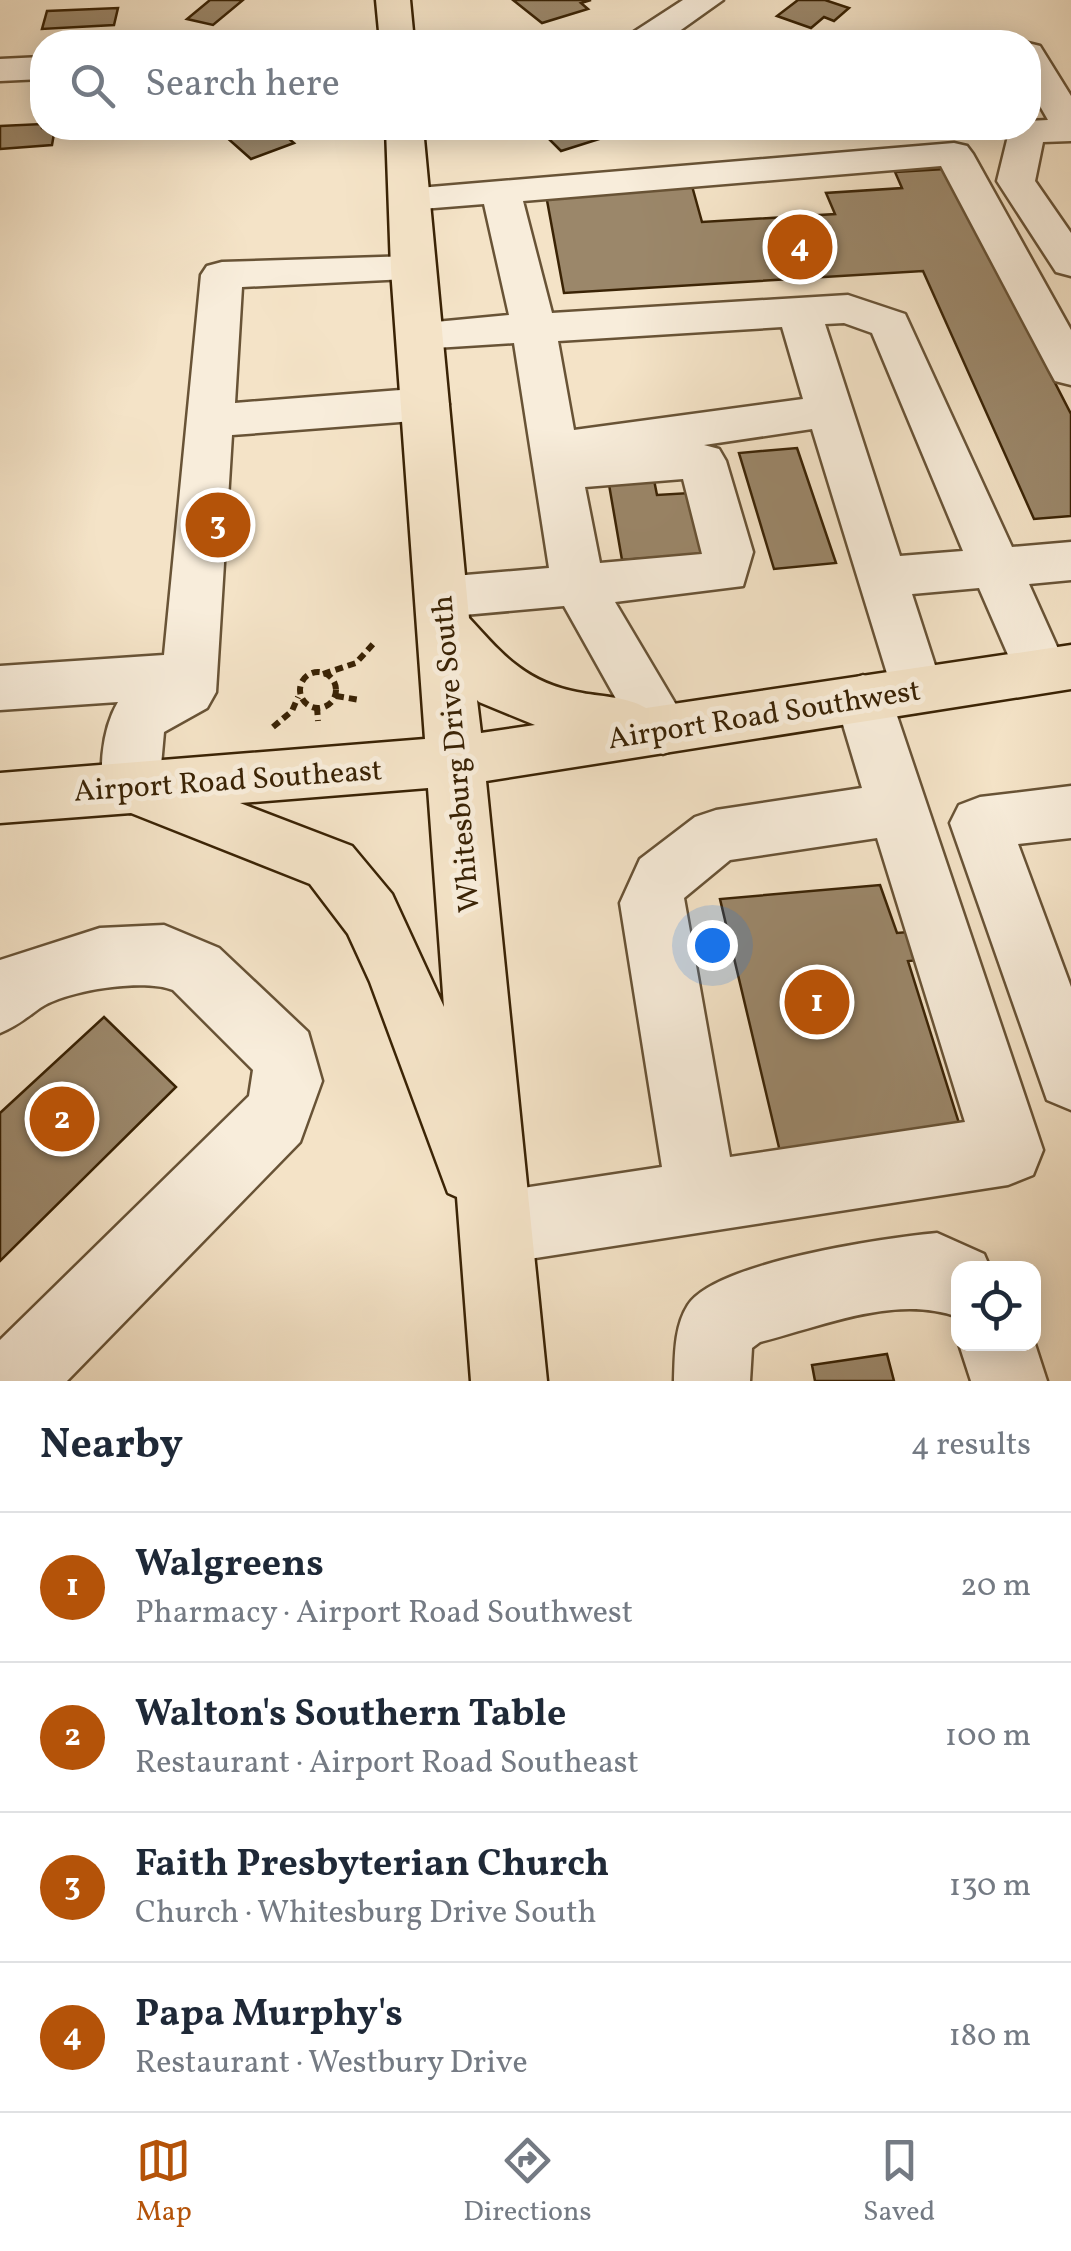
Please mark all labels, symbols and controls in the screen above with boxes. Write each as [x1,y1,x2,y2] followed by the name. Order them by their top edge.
[30,30,1041,140] search box
[65,58,120,113] icon: search
[145,59,340,112] text: Search here
[768,210,832,284] pin: 4
[186,488,250,562] pin: 3
[422,593,492,914] street label: Whitesburg Drive South
[605,671,924,761] street label: Airport Road Southwest
[73,750,384,814] street label: Airport Road Southeast
[687,920,738,971] your location
[784,964,850,1040] pin: 1
[30,1082,94,1156] pin: 2
[951,1261,1041,1351] map controls
[951,1261,1041,1351] button: locate
[40,1417,183,1476] text: Nearby
[911,1424,1031,1468] text: 4 results
[135,1539,324,1592] text: Walgreens
[66,1565,79,1609] text: 1
[960,1565,1031,1609] text: 20 m
[135,1592,633,1636] text: Pharmacy · Airport Road Southwest
[135,1689,566,1742] text: Walton's Southern Table
[64,1715,81,1759] text: 2
[945,1715,1031,1759] text: 100 m
[135,1742,639,1786] text: Restaurant · Airport Road Southeast
[135,1839,609,1892] text: Faith Presbyterian Church
[64,1865,81,1909] text: 3
[949,1865,1031,1909] text: 130 m
[135,1892,597,1936] text: Church · Whitesburg Drive South
[135,1989,403,2042] text: Papa Murphy's
[63,2015,82,2059] text: 4
[948,2015,1031,2059] text: 180 m
[135,2042,528,2086] text: Restaurant · Westbury Drive
[136,2133,192,2232] tab: Map
[463,2133,592,2232] tab: Directions
[863,2133,935,2232] tab: Saved

